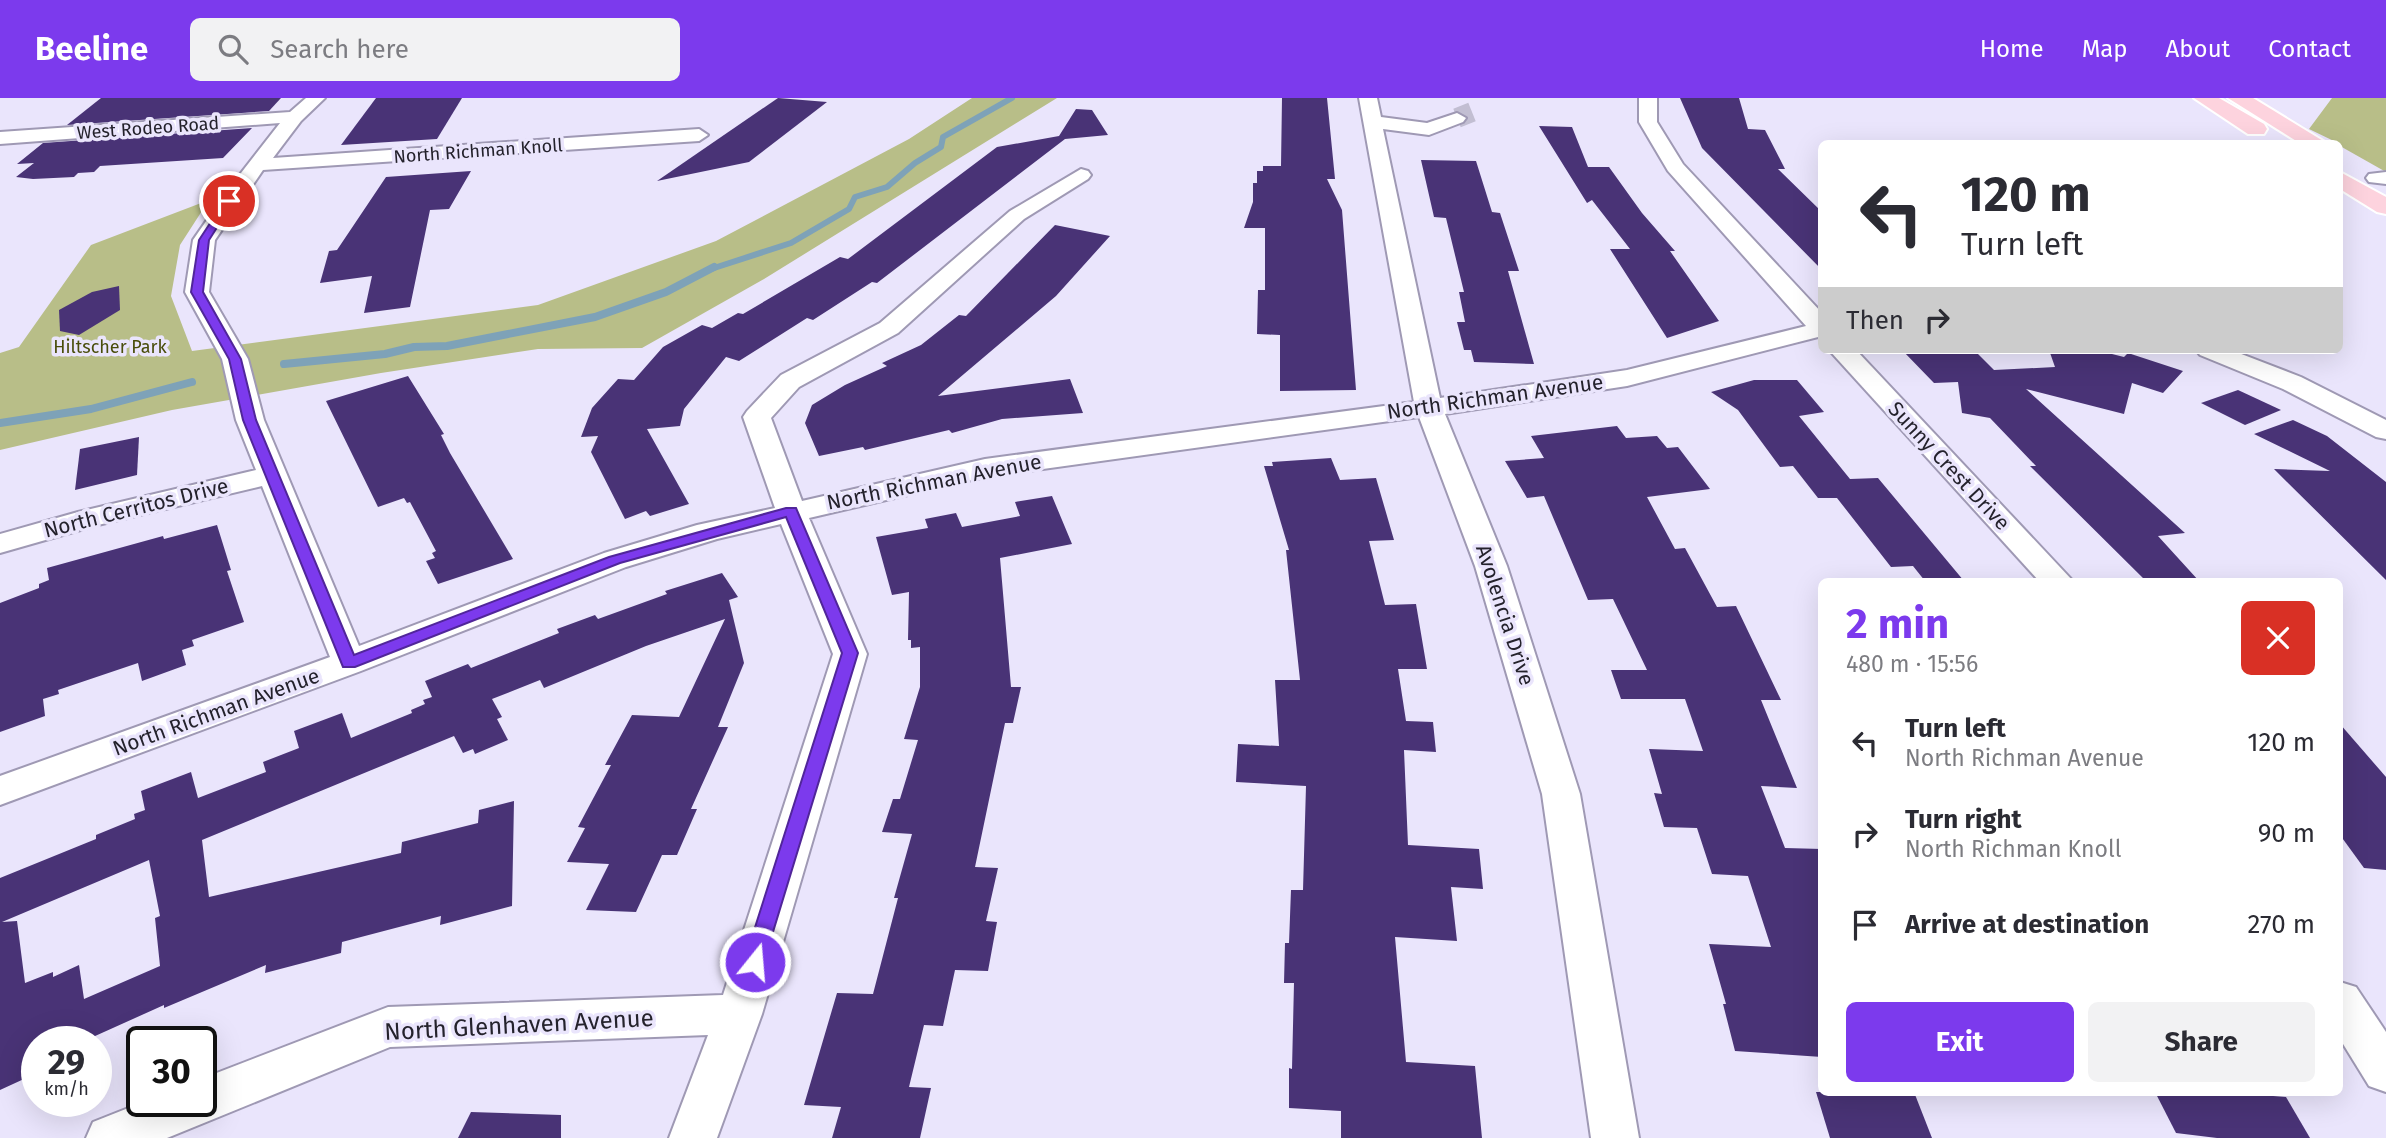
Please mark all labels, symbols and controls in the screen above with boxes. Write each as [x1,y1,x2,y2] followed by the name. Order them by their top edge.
[190,18,680,81] search box
[35,29,148,69] text: Beeline
[214,30,252,68] icon: search
[270,34,409,65] text: Search here
[1980,35,2044,63] text: Home
[2082,35,2128,63] text: Map
[2166,35,2230,63] text: About
[2268,35,2351,63] text: Contact
[76,112,220,144] street label: West Rodeo Road
[393,134,563,168] street label: North Richman Knoll
[1961,165,2091,224] text: 120 m
[1846,168,1937,259] icon: left
[199,171,259,231] pin
[210,182,248,220] icon: arrive
[1961,225,2083,263] text: Turn left
[1918,301,1956,339] icon: right
[1846,305,1904,336] text: Then
[53,336,168,358] park label: Hiltscher Park
[1385,369,1605,425] street label: North Richman Avenue
[1883,396,2015,536] street label: Sunny Crest Drive
[824,448,1044,516] street label: North Richman Avenue
[41,472,231,544] street label: North Cerritos Drive
[1470,541,1540,689] street label: Avolencia Drive
[1846,599,1949,649] text: 2 min
[2241,601,2315,675] button: close
[1846,650,1978,678] text: 480 m · 15:56
[109,662,323,762] street label: North Richman Avenue
[1905,713,2006,744] text: Turn left
[1846,724,1884,762] icon: left
[2247,727,2315,758] text: 120 m
[1905,744,2144,772] text: North Richman Avenue
[1905,804,2022,835] text: Turn right
[1846,815,1884,853] icon: right
[2258,818,2315,849] text: 90 m
[1905,835,2122,863] text: North Richman Knoll
[1846,906,1884,944] icon: arrive
[1905,909,2149,940] text: Arrive at destination
[2247,909,2315,940] text: 270 m
[718,925,792,999] position arrow
[1846,1002,2074,1082] button: Exit
[2088,1002,2315,1082] button: Share
[384,1004,654,1046] street label: North Glenhaven Avenue
[126,1026,217,1117] speed limit sign: 30
[48,1041,85,1083] text: 29
[44,1078,89,1100] text: km/h

